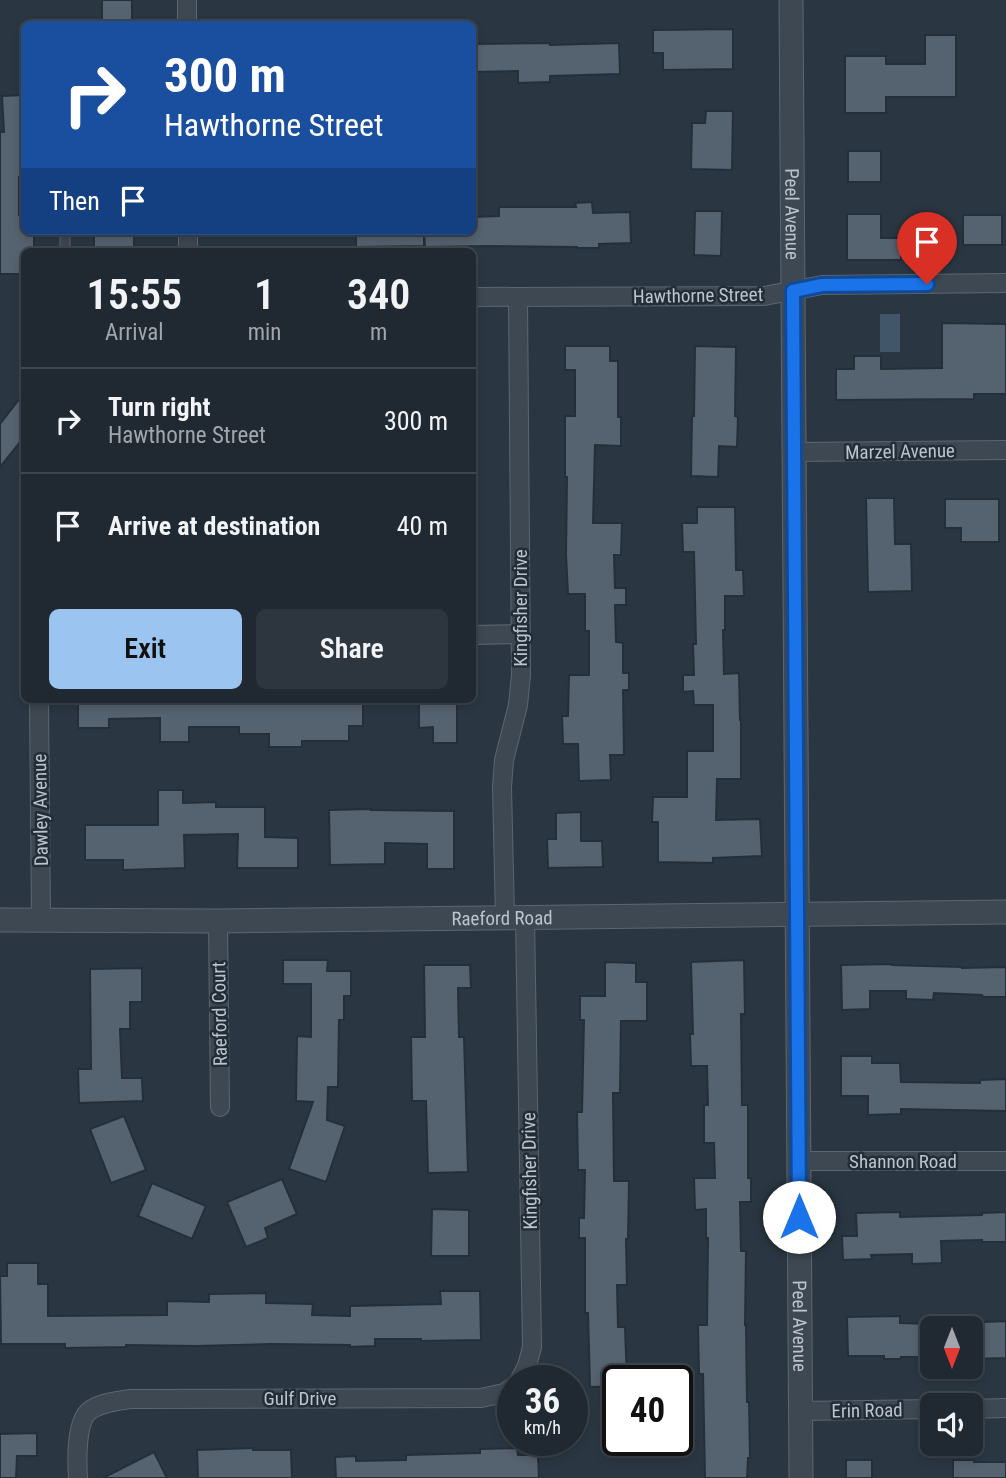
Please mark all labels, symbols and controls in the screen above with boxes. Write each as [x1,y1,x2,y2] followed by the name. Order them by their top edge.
[164,47,286,104] text: 300 m
[49,49,140,140] icon: right
[164,106,384,144] text: Hawthorne Street
[780,168,804,260] street label: Peel Avenue
[114,182,152,220] icon: arrive
[49,186,100,216] text: Then
[897,212,957,284] pin
[908,223,946,261] icon: arrive
[87,270,182,319] text: 15:55
[254,270,275,319] text: 1
[347,270,410,319] text: 340
[633,283,763,308] street label: Hawthorne Street
[105,319,164,346] text: Arrival
[248,319,281,346] text: min
[370,319,387,346] text: m
[108,392,210,422] text: Turn right
[49,402,87,440] icon: right
[384,406,448,436] text: 300 m
[108,422,266,449] text: Hawthorne Street
[845,439,955,464] street label: Marzel Avenue
[49,507,87,545] icon: arrive
[108,511,320,541] text: Arrive at destination
[397,511,448,541] text: 40 m
[509,549,532,667] street label: Kingfisher Drive
[49,609,242,689] button: Exit
[256,609,448,689] button: Share
[28,754,53,866] street label: Dawley Avenue
[451,906,553,930] street label: Raeford Road
[207,962,232,1066] street label: Raeford Court
[517,1112,542,1230] street label: Kingfisher Drive
[849,1150,957,1173] street label: Shannon Road
[762,1180,836,1254] position arrow
[788,1280,811,1372] street label: Peel Avenue
[920,1316,984,1379] north arrow
[920,1316,983,1456] map controls
[602,1365,693,1456] speed limit sign: 40
[525,1381,560,1422] text: 36
[263,1387,337,1410] street label: Gulf Drive
[920,1393,983,1456] button: sound
[831,1398,903,1423] street label: Erin Road
[524,1417,561,1438] text: km/h

